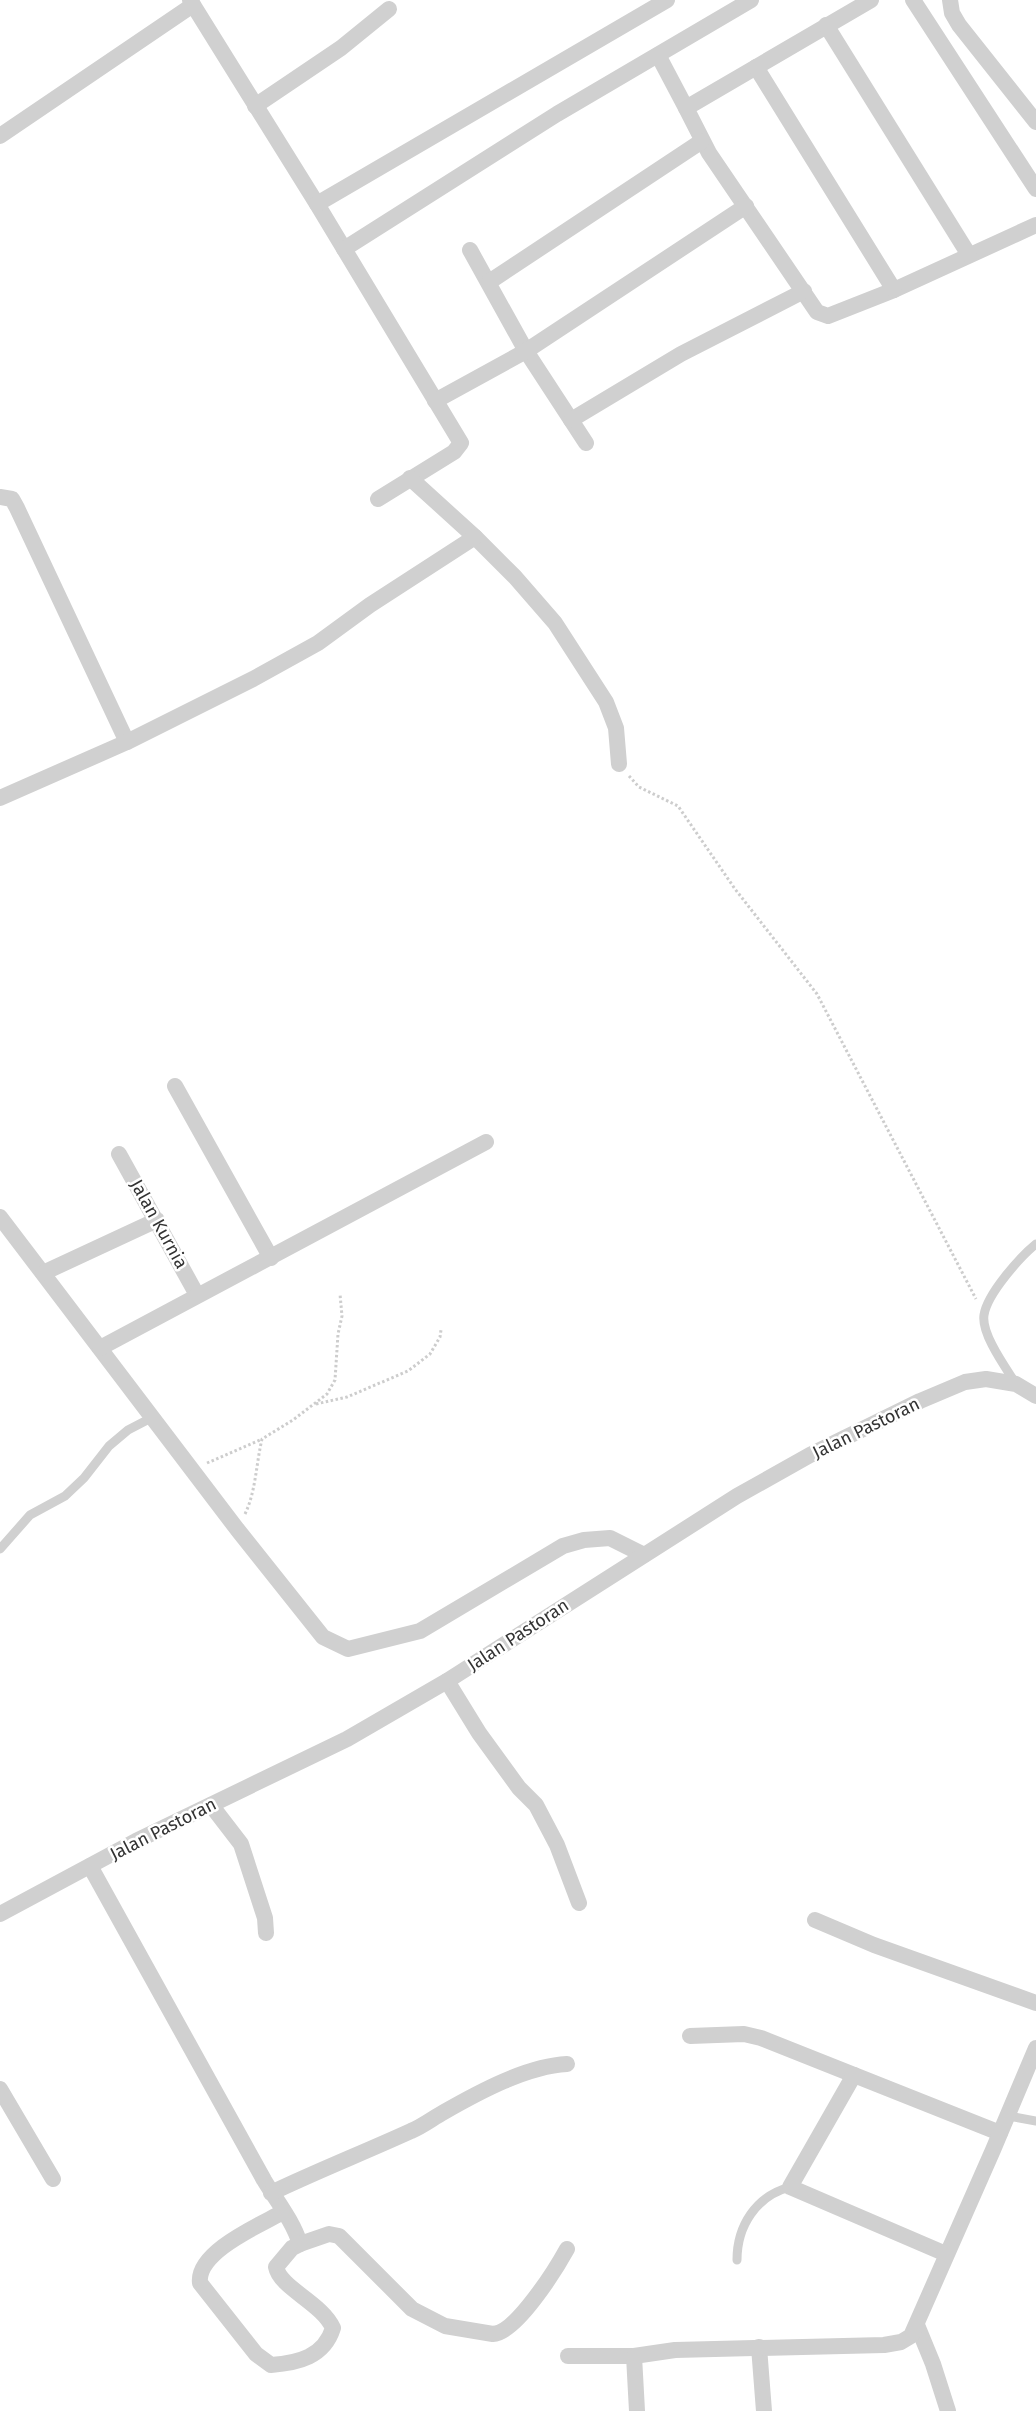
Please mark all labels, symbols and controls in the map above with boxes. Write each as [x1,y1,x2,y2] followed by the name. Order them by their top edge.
[125,1176,193,1272] street label: Jalan Kurnia
[809,1393,923,1463] street label: Jalan Pastoran
[463,1594,573,1676] street label: Jalan Pastoran
[106,1793,220,1865] street label: Jalan Pastoran

